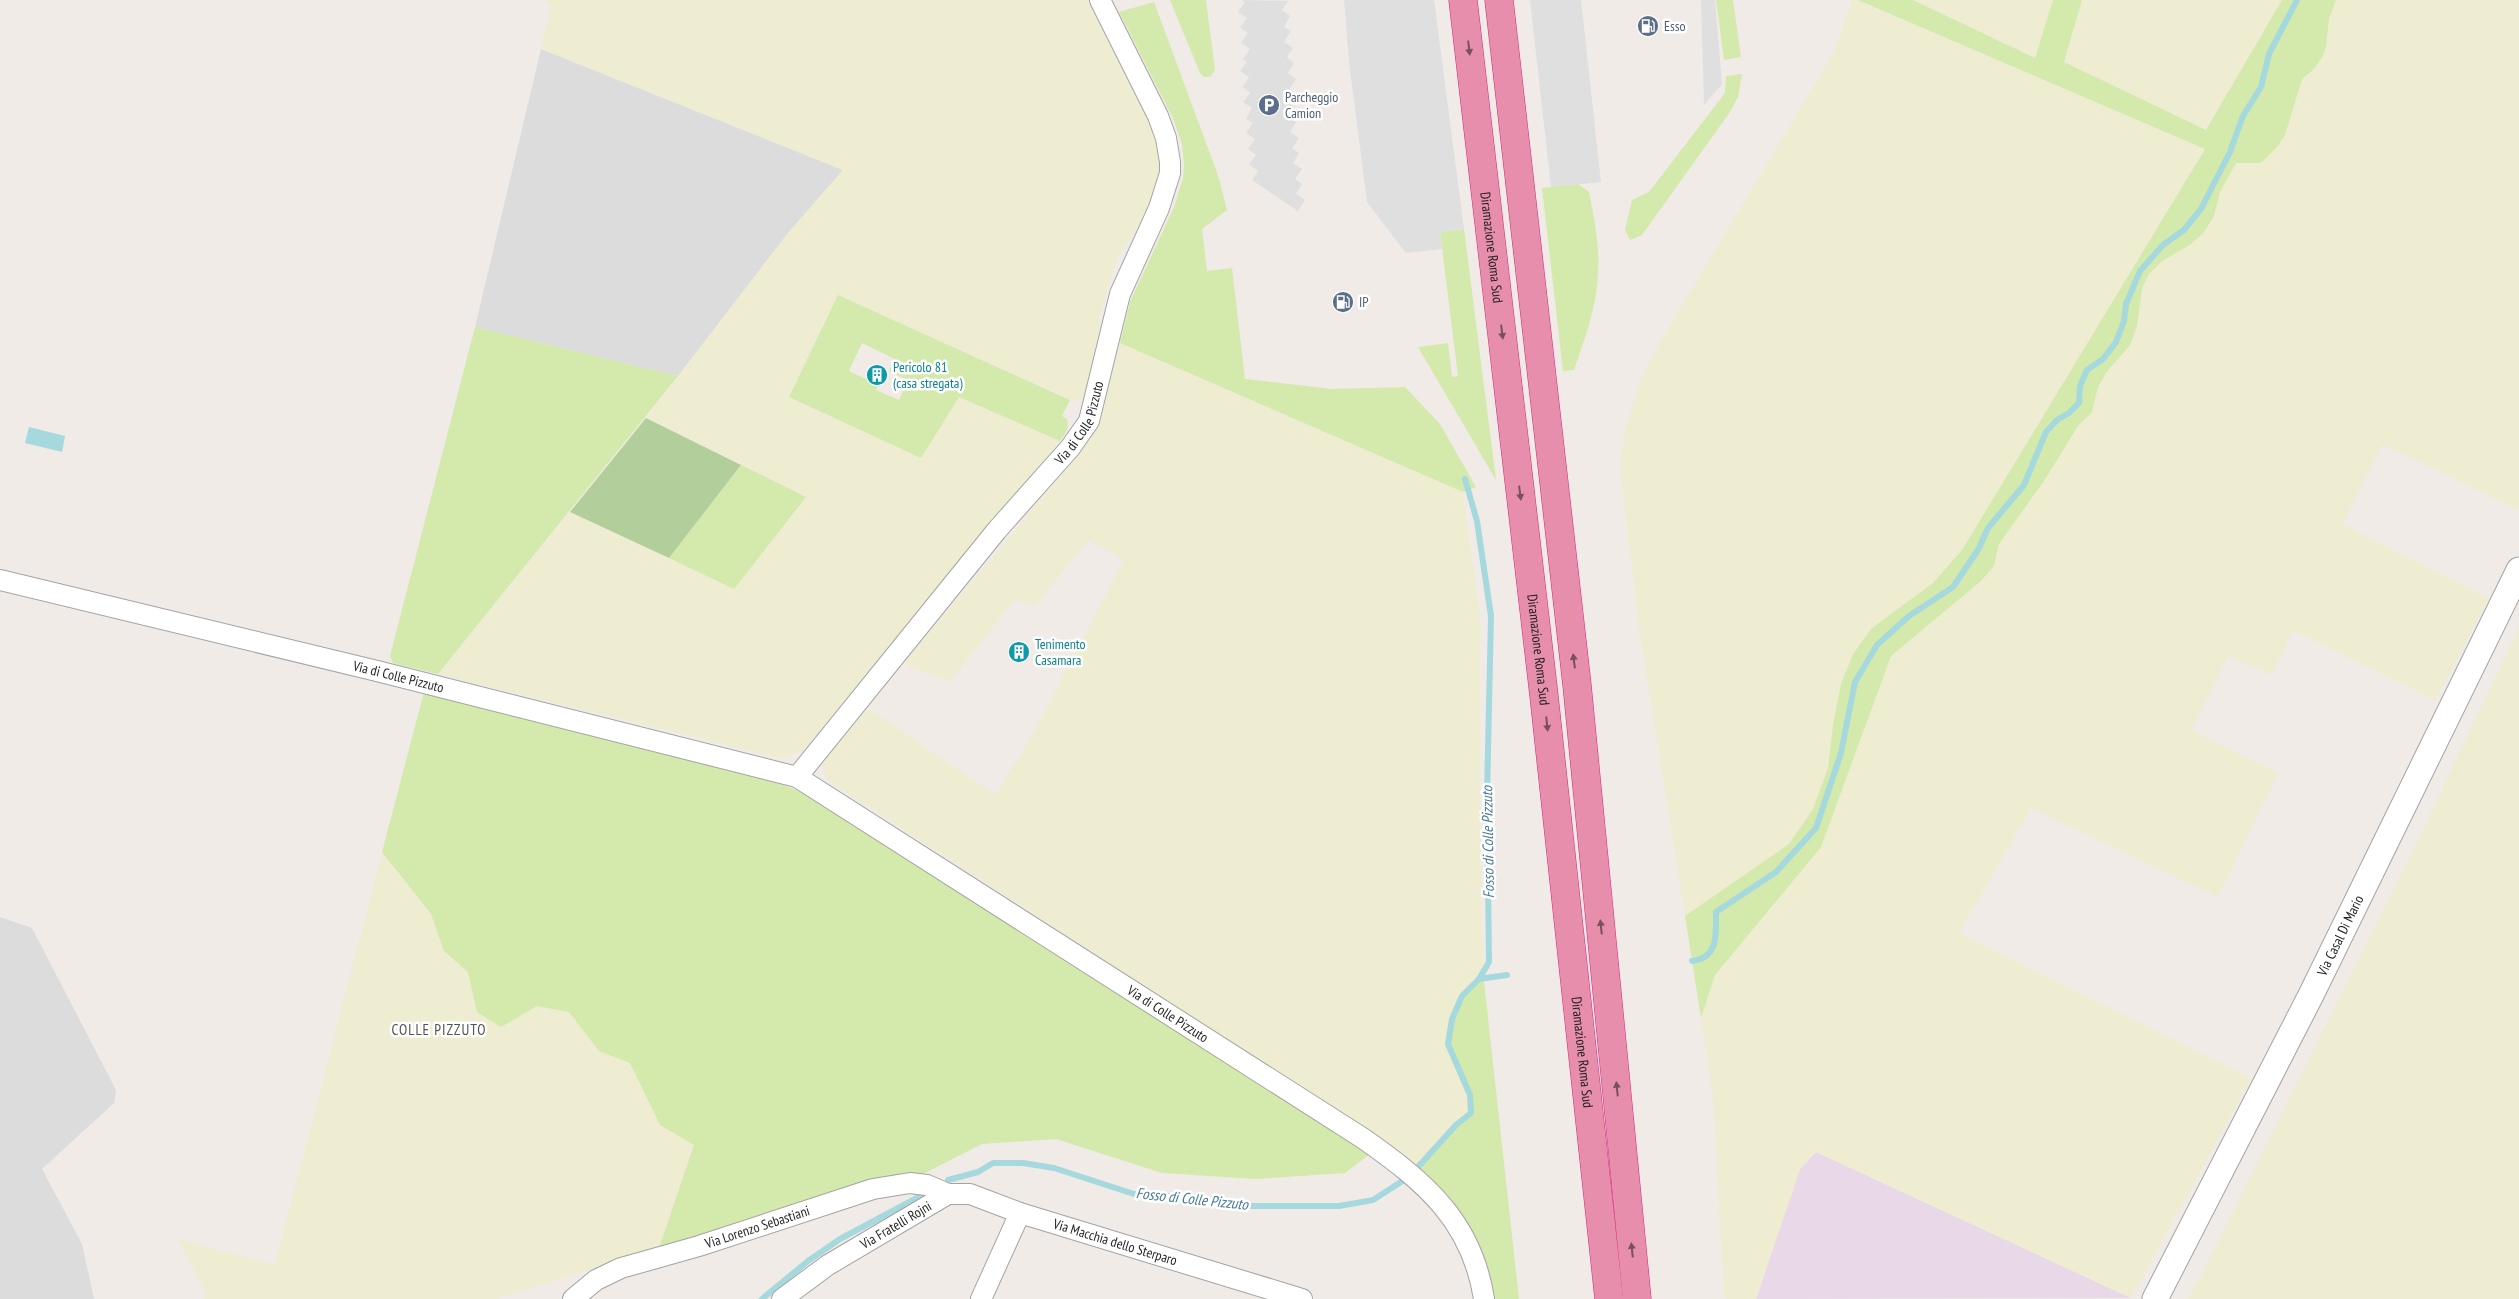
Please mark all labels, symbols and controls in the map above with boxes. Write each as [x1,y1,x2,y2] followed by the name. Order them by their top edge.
[1636,14,1660,38] fuel station icon: Esso
[1664,17,1686,35] place label: Esso
[1465,41,1473,57] one-way arrow
[1285,88,1338,122] place label: Parcheggio Camion
[1257,93,1281,117] parking icon: Parcheggio Camion
[1476,191,1507,304] street label: Diramazione Roma Sud
[1331,290,1355,314] fuel station icon: IP
[1359,293,1369,311] place label: IP
[1498,324,1506,340] one-way arrow
[893,358,963,392] place label: Pericolo 81 (casa stregata)
[865,363,889,387] building icon: Pericolo 81 (casa stregata)
[1050,379,1107,469] street label: Via di Colle Pizzuto
[1516,485,1524,501] one-way arrow
[1523,593,1554,706] street label: Diramazione Roma Sud
[1035,635,1086,669] place label: Tenimento Casamara
[1007,640,1031,664] building icon: Tenimento Casamara
[1570,653,1578,669] one-way arrow
[350,656,446,697] street label: Via di Colle Pizzuto
[1543,716,1551,732] one-way arrow
[1477,784,1498,898] water label: Fosso di Colle Pizzuto
[2312,892,2367,980] street label: Via Casal Di Mario
[1597,919,1605,935] one-way arrow
[1123,981,1212,1046] street label: Via di Colle Pizzuto
[1567,996,1597,1109] street label: Diramazione Roma Sud
[391,1020,487,1039] district label: COLLE PIZZUTO
[1612,1080,1620,1096] one-way arrow
[1135,1183,1250,1214] water label: Fosso di Colle Pizzuto
[856,1197,935,1253] street label: Via Fratelli Rojni
[702,1201,812,1253] street label: Via Lorenzo Sebastiani
[1050,1214,1179,1269] street label: Via Macchia dello Sterparo
[1628,1242,1636,1258] one-way arrow

